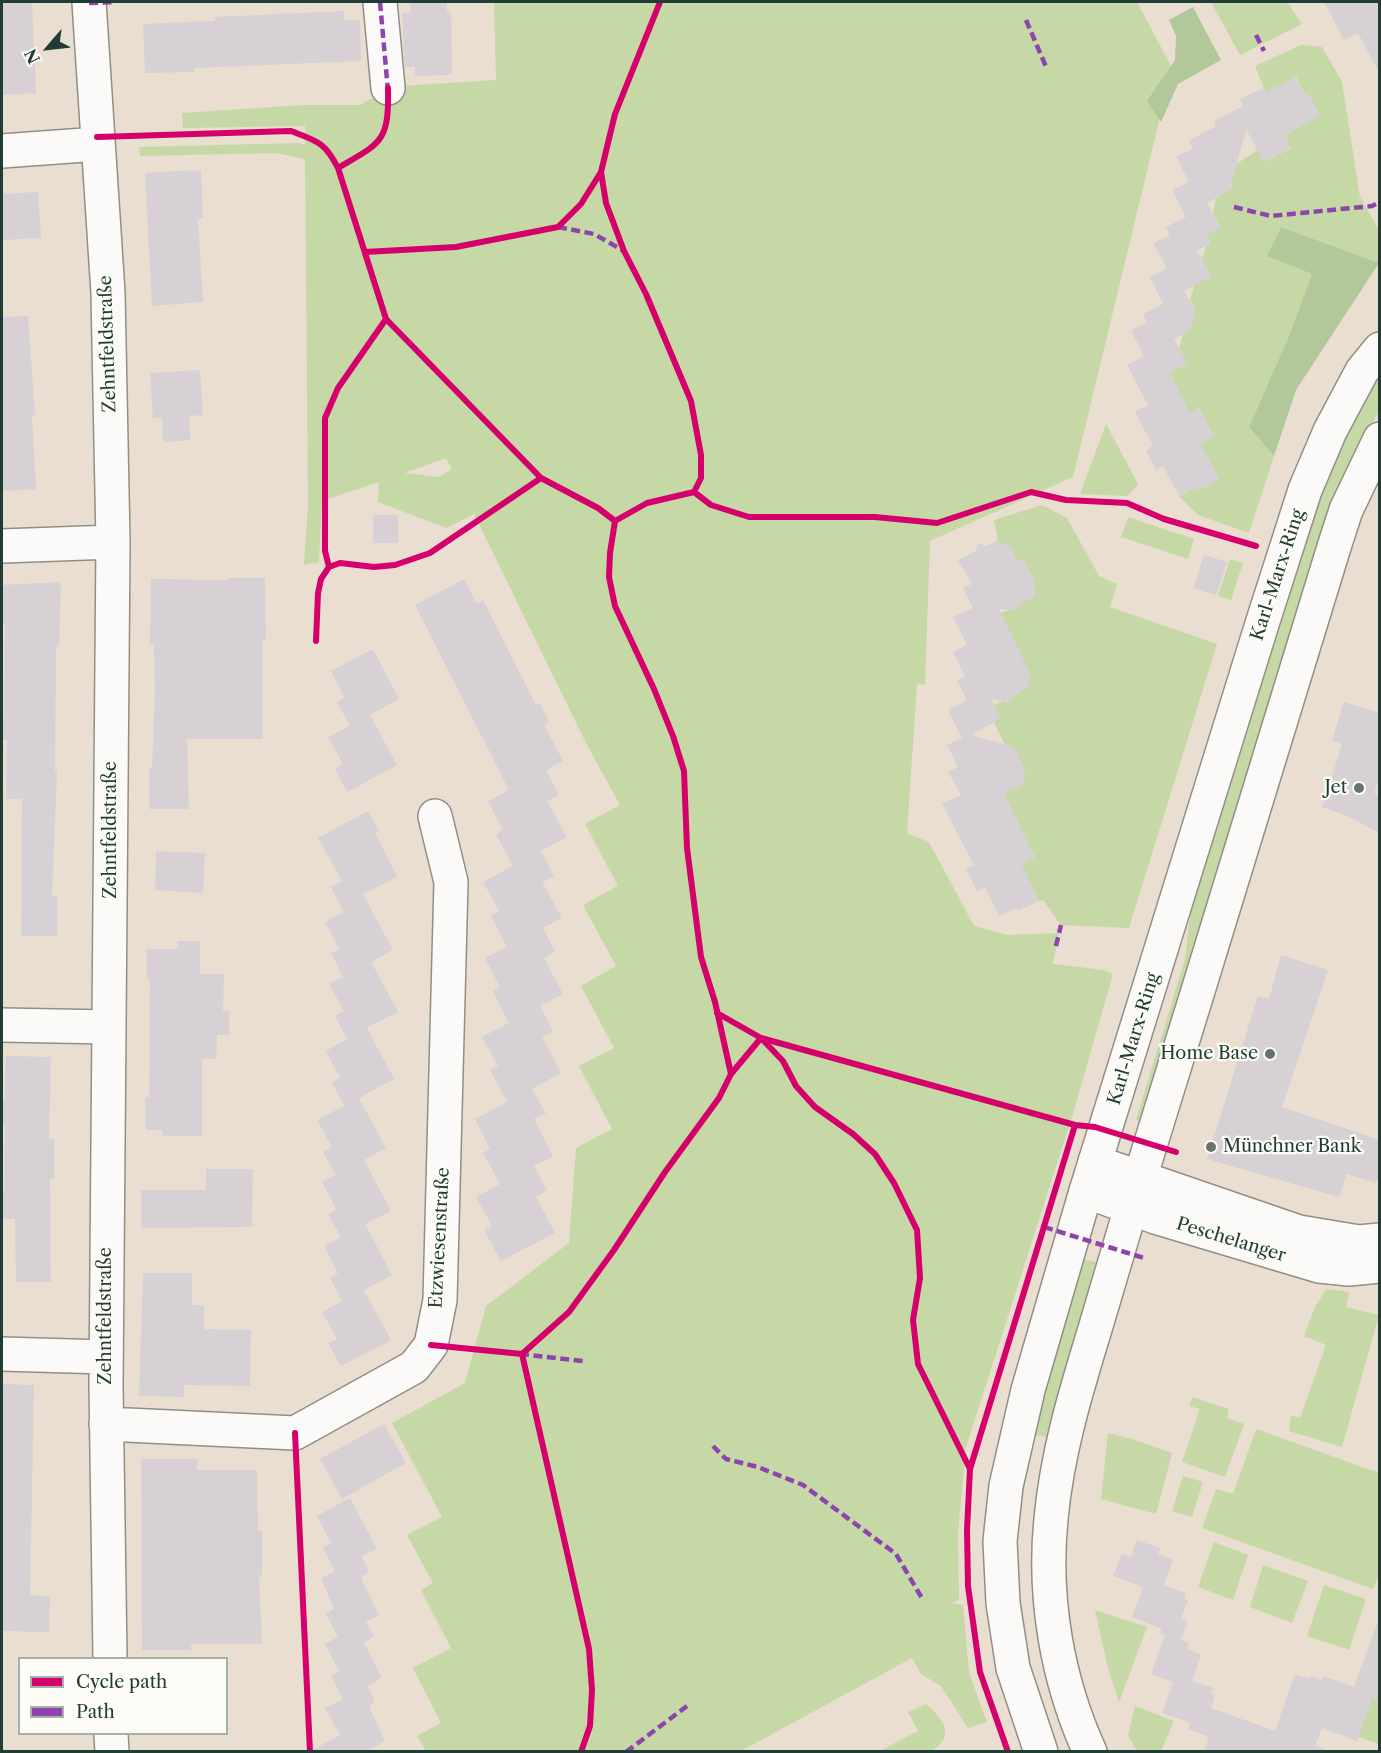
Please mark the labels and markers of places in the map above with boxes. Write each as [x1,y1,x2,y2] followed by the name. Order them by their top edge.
[1324,777,1347,799] place label: Jet
[1352,781,1366,795] marker: Jet
[1160,1043,1258,1065] place label: Home Base
[1263,1047,1277,1061] marker: Home Base
[1223,1136,1361,1158] place label: Münchner Bank
[1204,1140,1218,1154] marker: Münchner Bank

